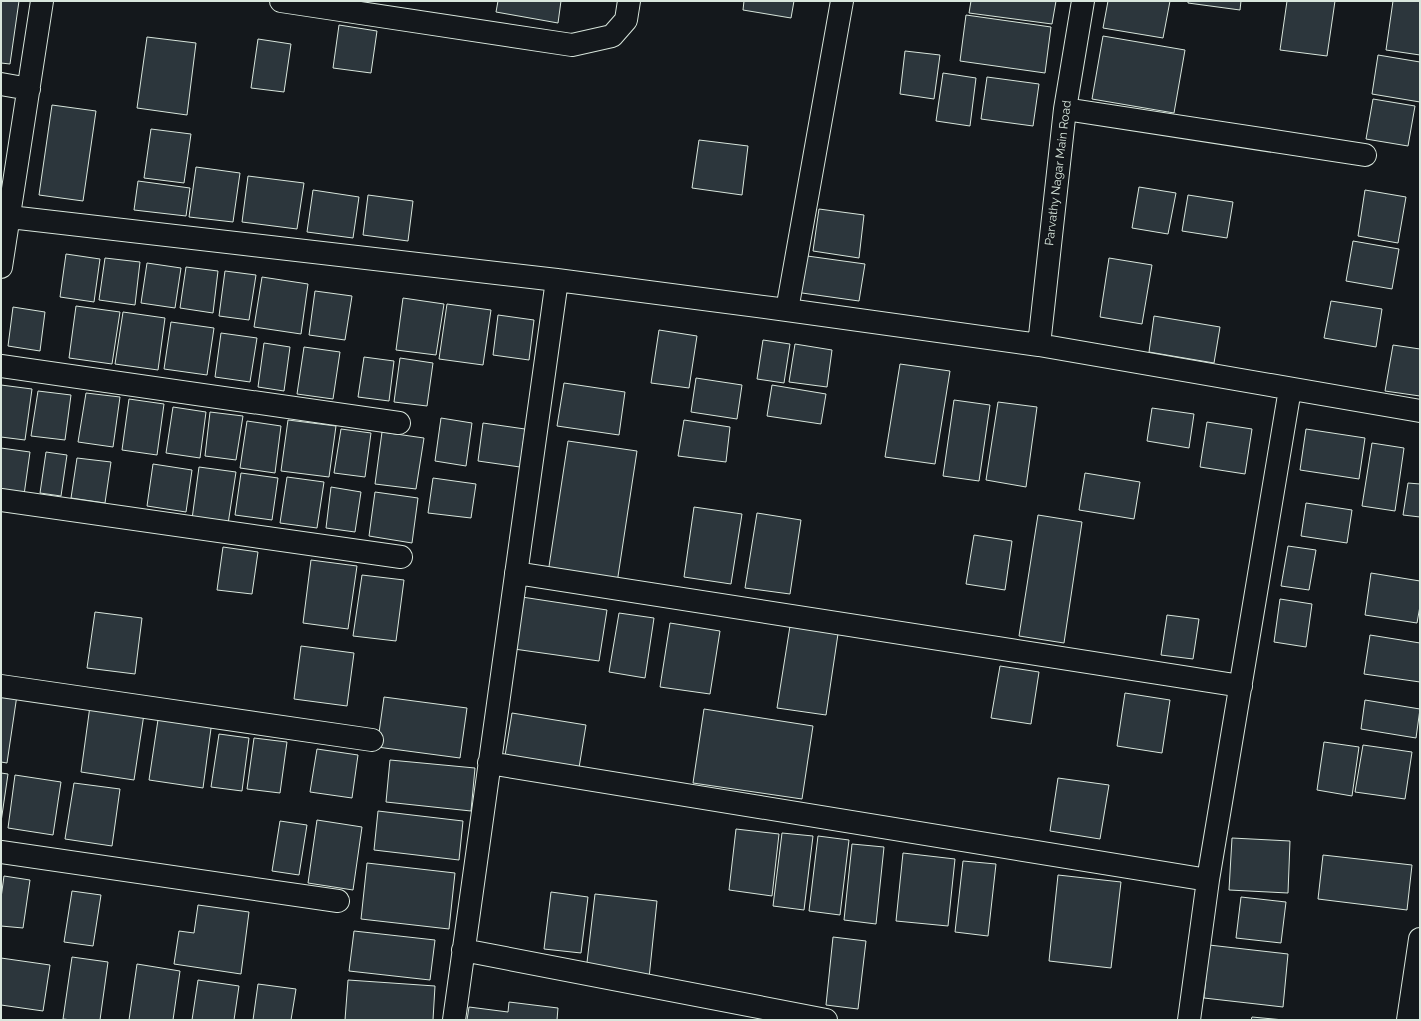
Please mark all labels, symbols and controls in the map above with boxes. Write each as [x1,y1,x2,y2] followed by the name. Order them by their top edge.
[1042,100,1074,246] street label: Parvathy Nagar Main Road

